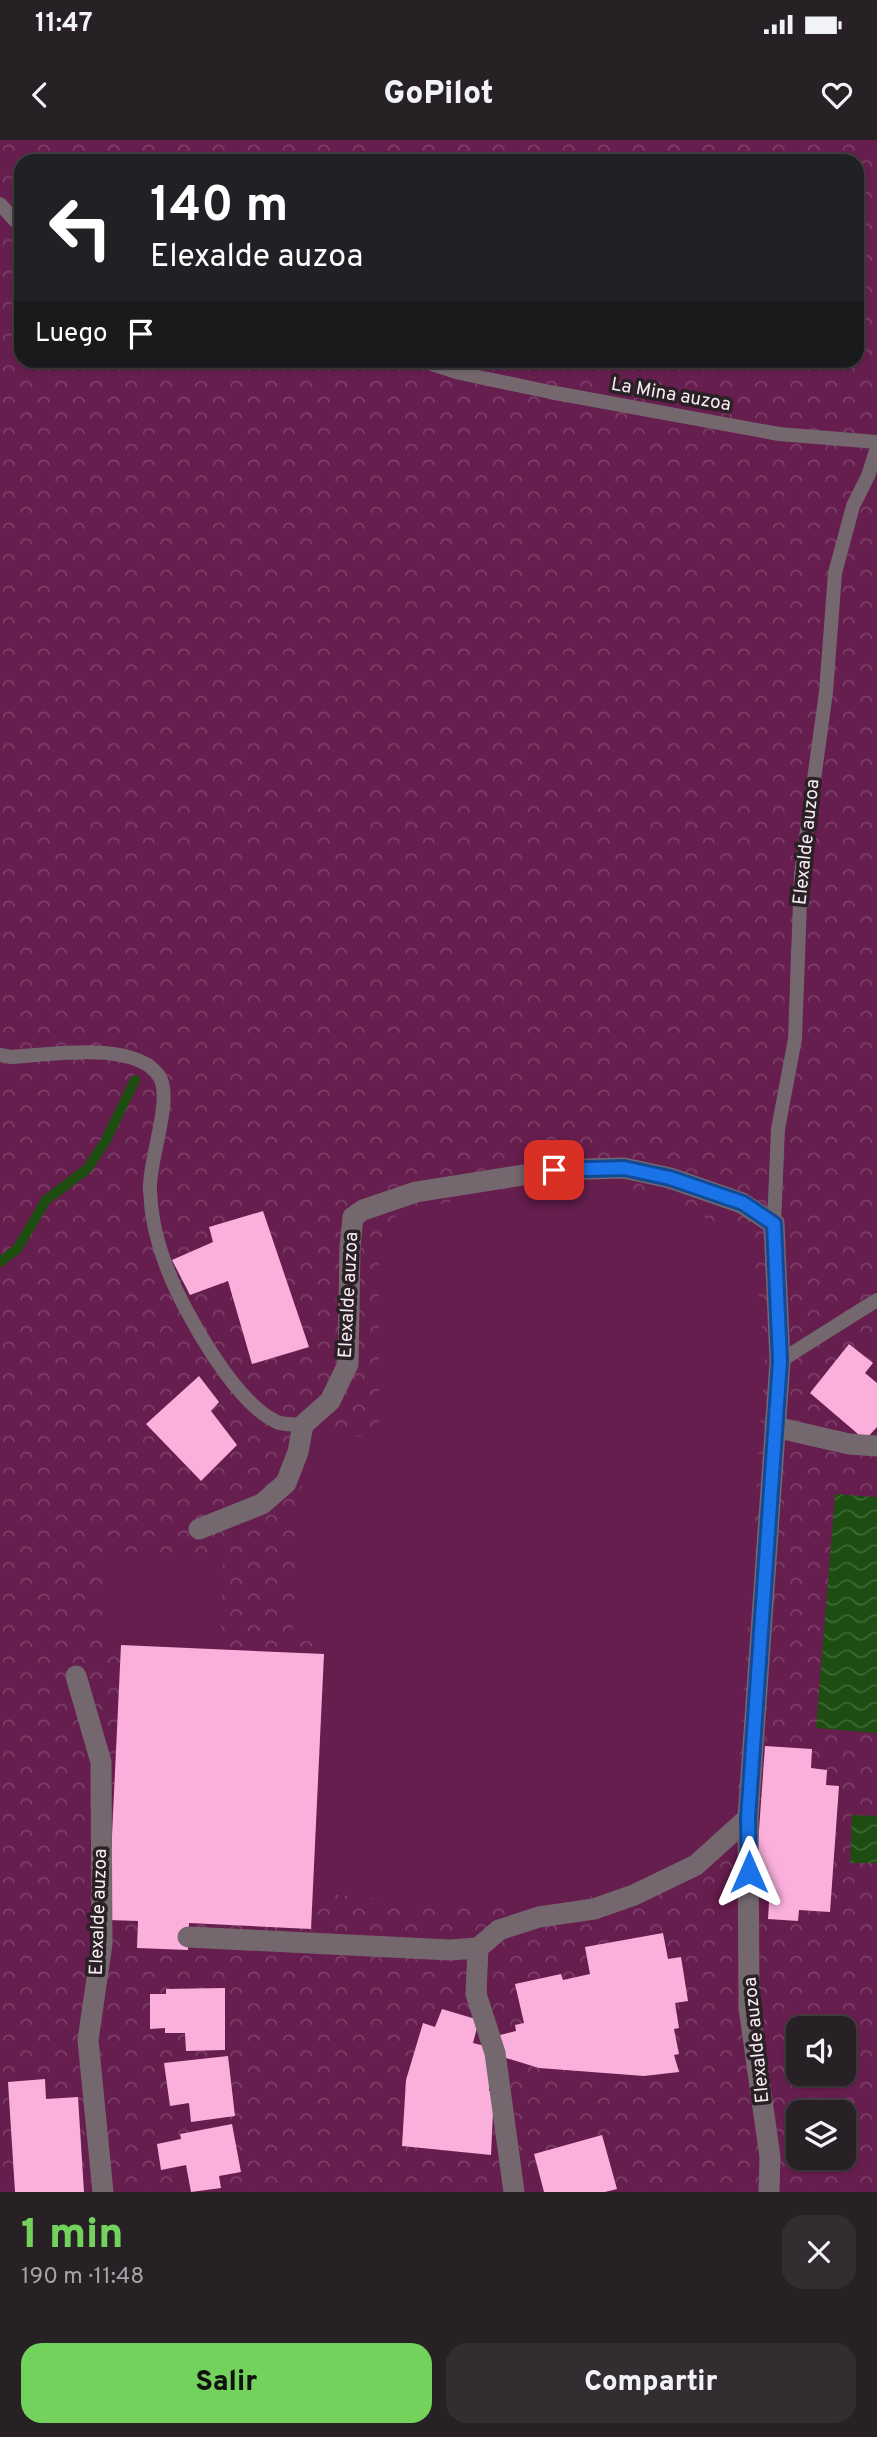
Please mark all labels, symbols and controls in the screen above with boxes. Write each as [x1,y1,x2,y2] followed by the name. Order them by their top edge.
[35,8,93,41] text: 11:47
[383,75,494,115] text: GoPilot
[21,76,59,114] icon: back
[818,76,856,114] icon: heart
[150,177,289,239] text: 140 m
[35,182,126,273] icon: left
[150,238,363,278] text: Elexalde auzoa
[122,315,160,353] icon: arrive
[35,318,108,351] text: Luego
[609,373,733,417] street label: La Mina auzoa
[788,778,826,906] street label: Elexalde auzoa
[524,1140,584,1200] pin
[535,1151,573,1189] icon: arrive
[334,1231,364,1359] street label: Elexalde auzoa
[712,1835,786,1909] position arrow
[85,1848,113,1976] street label: Elexalde auzoa
[738,1976,776,2104] street label: Elexalde auzoa
[786,2016,856,2170] map controls
[786,2016,856,2086] button: sound
[786,2100,856,2170] button: layers
[21,2210,124,2263] text: 1 min
[782,2215,856,2289] button: close
[21,2263,144,2292] text: 190 m · 11:48
[21,2343,432,2423] button: Salir
[446,2343,856,2423] button: Compartir

